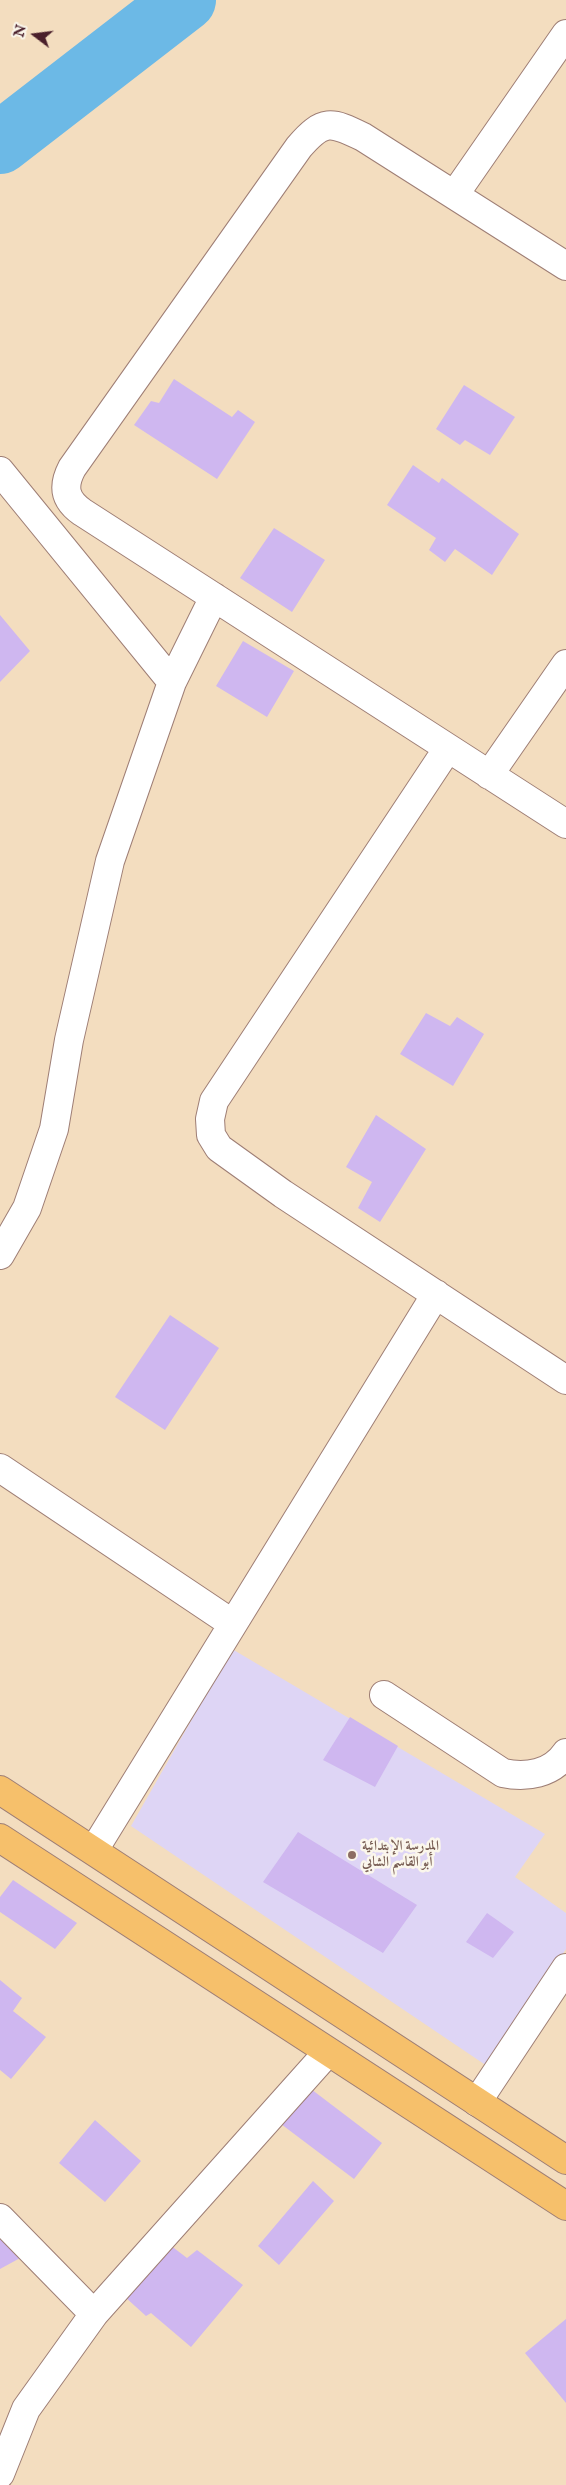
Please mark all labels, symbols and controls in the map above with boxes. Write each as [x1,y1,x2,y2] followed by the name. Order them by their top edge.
[10,10,60,60] north arrow
[10,23,31,39] text: N
[362,1839,439,1871] place label: المدرسة الإبتدائية أبو القاسم الشابي
[346,1849,358,1861] marker: المدرسة الإبتدائية أبو القاسم الشابي

